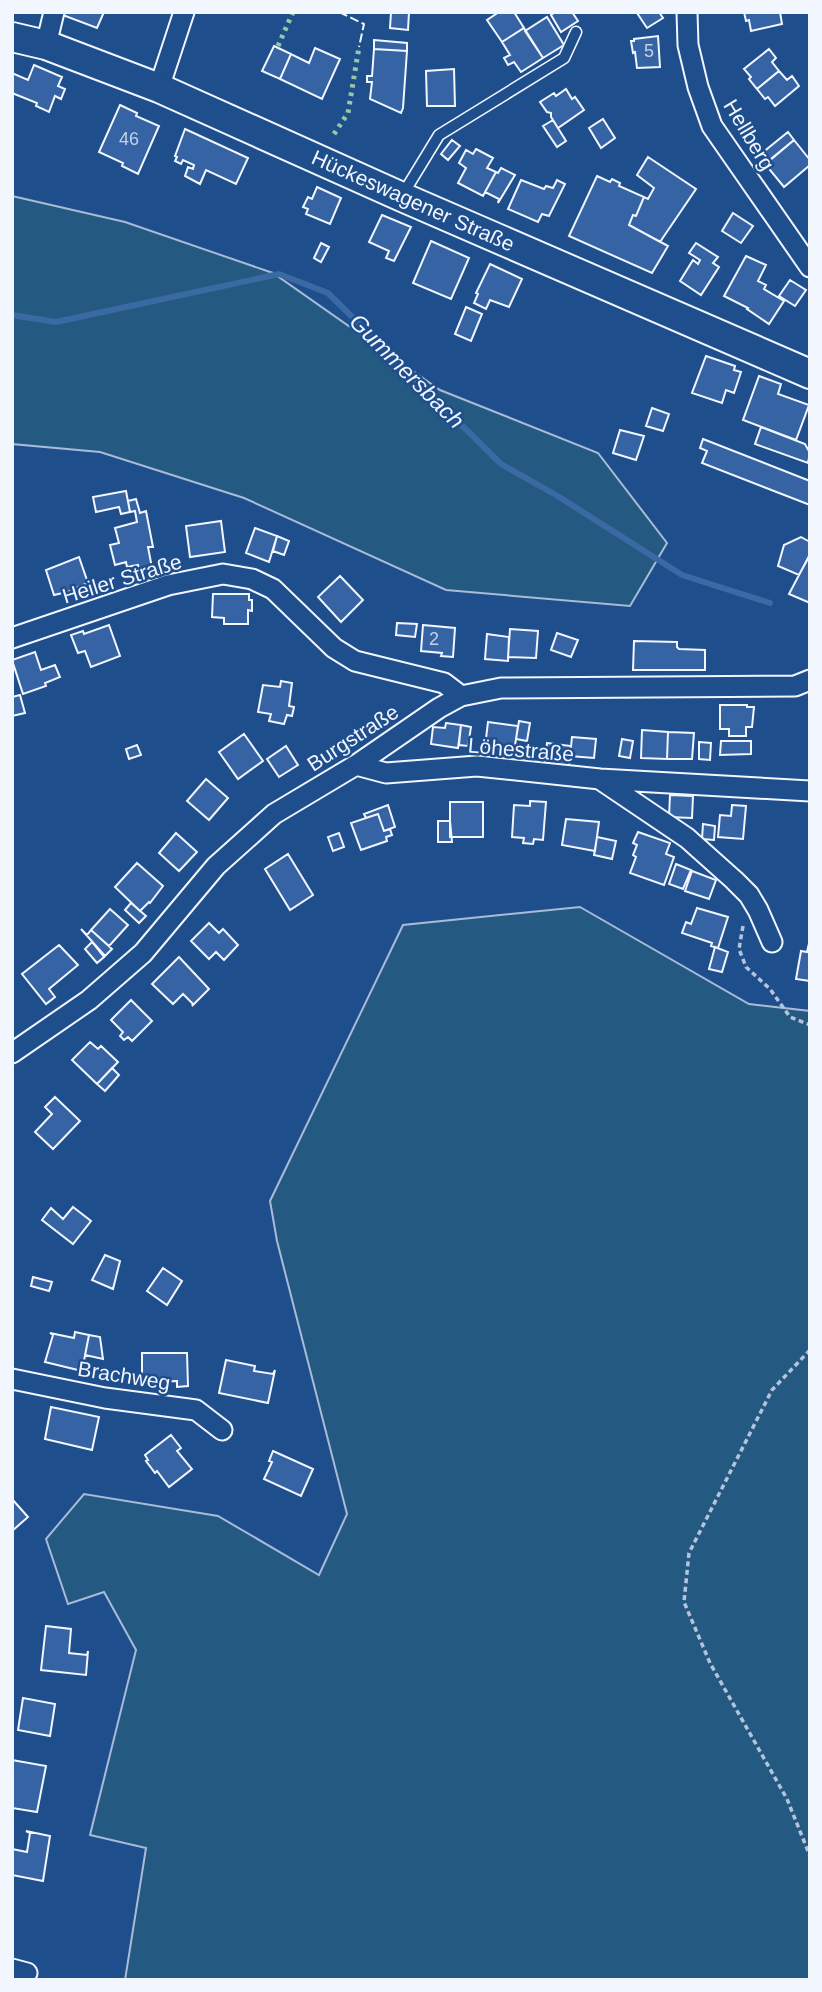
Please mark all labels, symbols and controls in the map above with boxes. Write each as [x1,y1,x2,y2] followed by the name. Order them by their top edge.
[644,41,654,61] house number: 5
[719,95,779,174] street label: Hellberg
[119,129,139,149] house number: 46
[308,145,518,256] street label: Hückeswagener Straße
[344,308,470,434] water label: Gummersbach
[59,549,184,608] street label: Heiler Straße
[429,629,439,649] house number: 2
[303,700,403,776] street label: Burgstraße
[467,733,575,766] street label: Löhestraße
[76,1357,172,1394] street label: Brachweg

